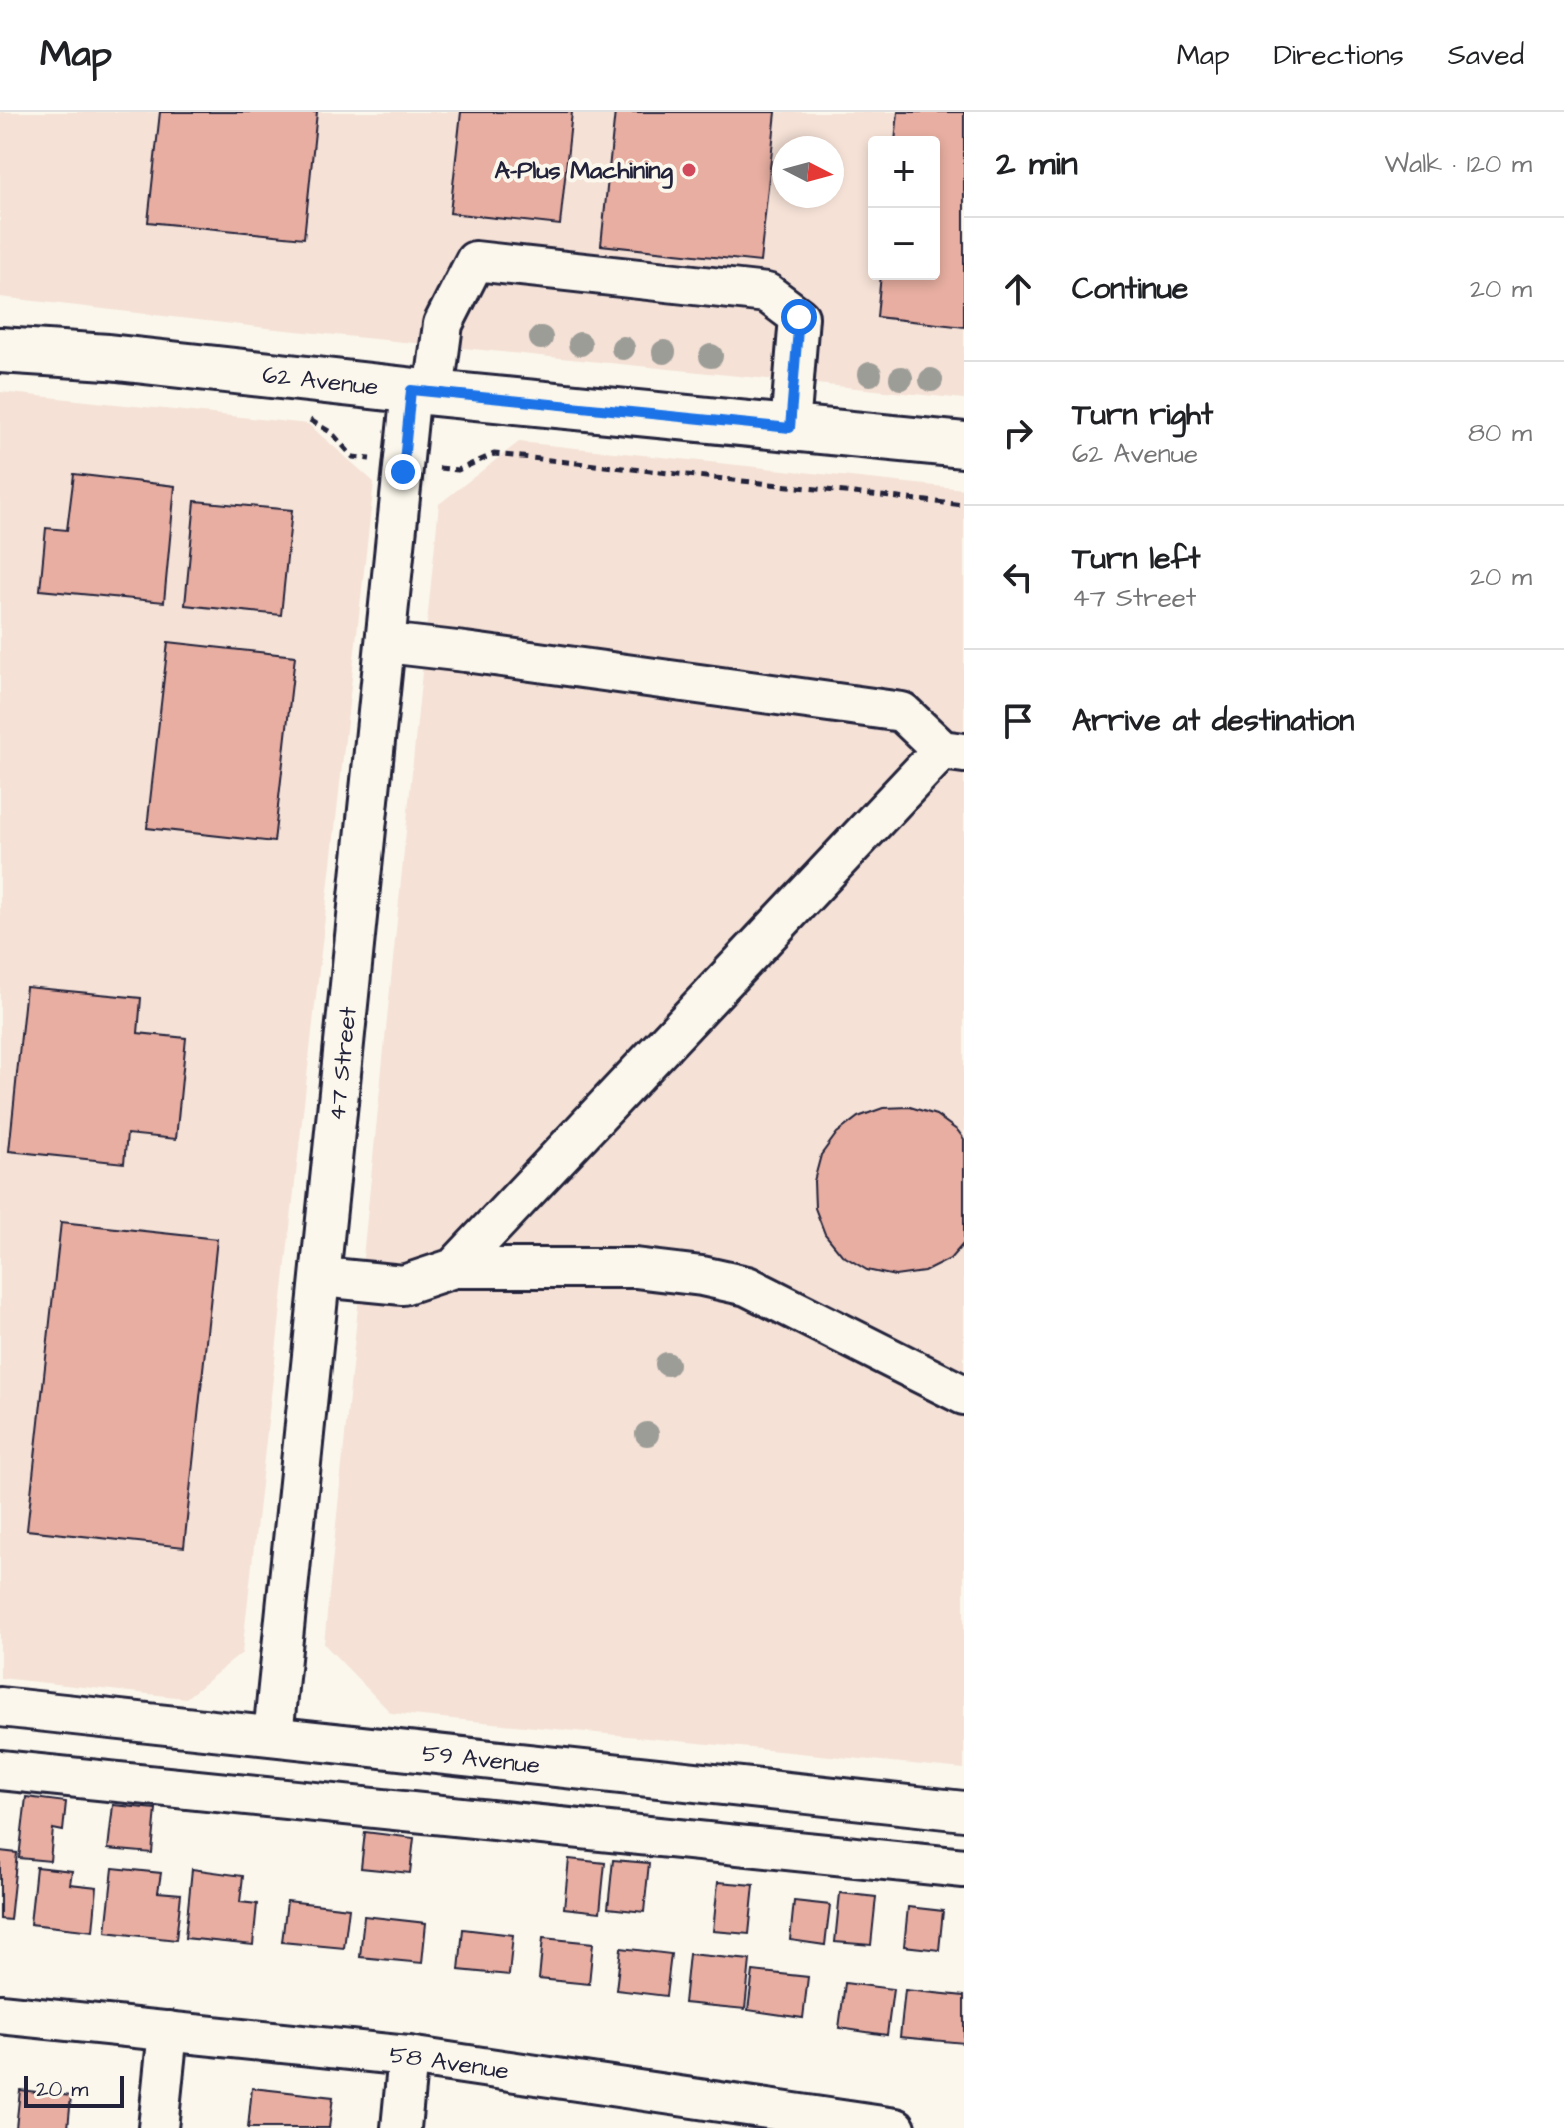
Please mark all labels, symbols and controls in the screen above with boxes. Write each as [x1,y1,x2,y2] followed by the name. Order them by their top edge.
[40,29,112,81] text: Map
[1177,36,1230,75] text: Map
[1274,36,1404,75] text: Directions
[1448,36,1524,75] text: Saved
[772,136,844,208] north arrow
[868,136,940,280] map controls
[868,136,940,208] button: +
[996,140,1078,188] text: 2 min
[1385,146,1532,182] text: Walk · 120 m
[494,154,674,189] place label: A-Plus Machining
[680,161,698,179] marker: A-Plus Machining
[868,208,940,280] button: −
[996,267,1040,311] icon: ahead
[1072,268,1188,310] text: Continue
[1470,271,1532,307] text: 20 m
[781,299,817,335] route start
[261,358,380,405] street label: 62 Avenue
[1072,394,1213,436] text: Turn right
[996,411,1040,455] icon: right
[1468,415,1532,451] text: 80 m
[1072,436,1198,472] text: 62 Avenue
[385,454,421,490] route end
[1072,538,1200,580] text: Turn left
[996,555,1040,599] icon: left
[1470,559,1532,595] text: 20 m
[1072,580,1196,616] text: 47 Street
[996,699,1040,743] icon: arrive
[1072,700,1354,742] text: Arrive at destination
[320,1005,366,1122] street label: 47 Street
[420,1737,542,1783] street label: 59 Avenue
[388,2038,511,2089] street label: 58 Avenue
[24,2072,124,2108] scale bar
[36,2074,88,2105] text: 20 m

